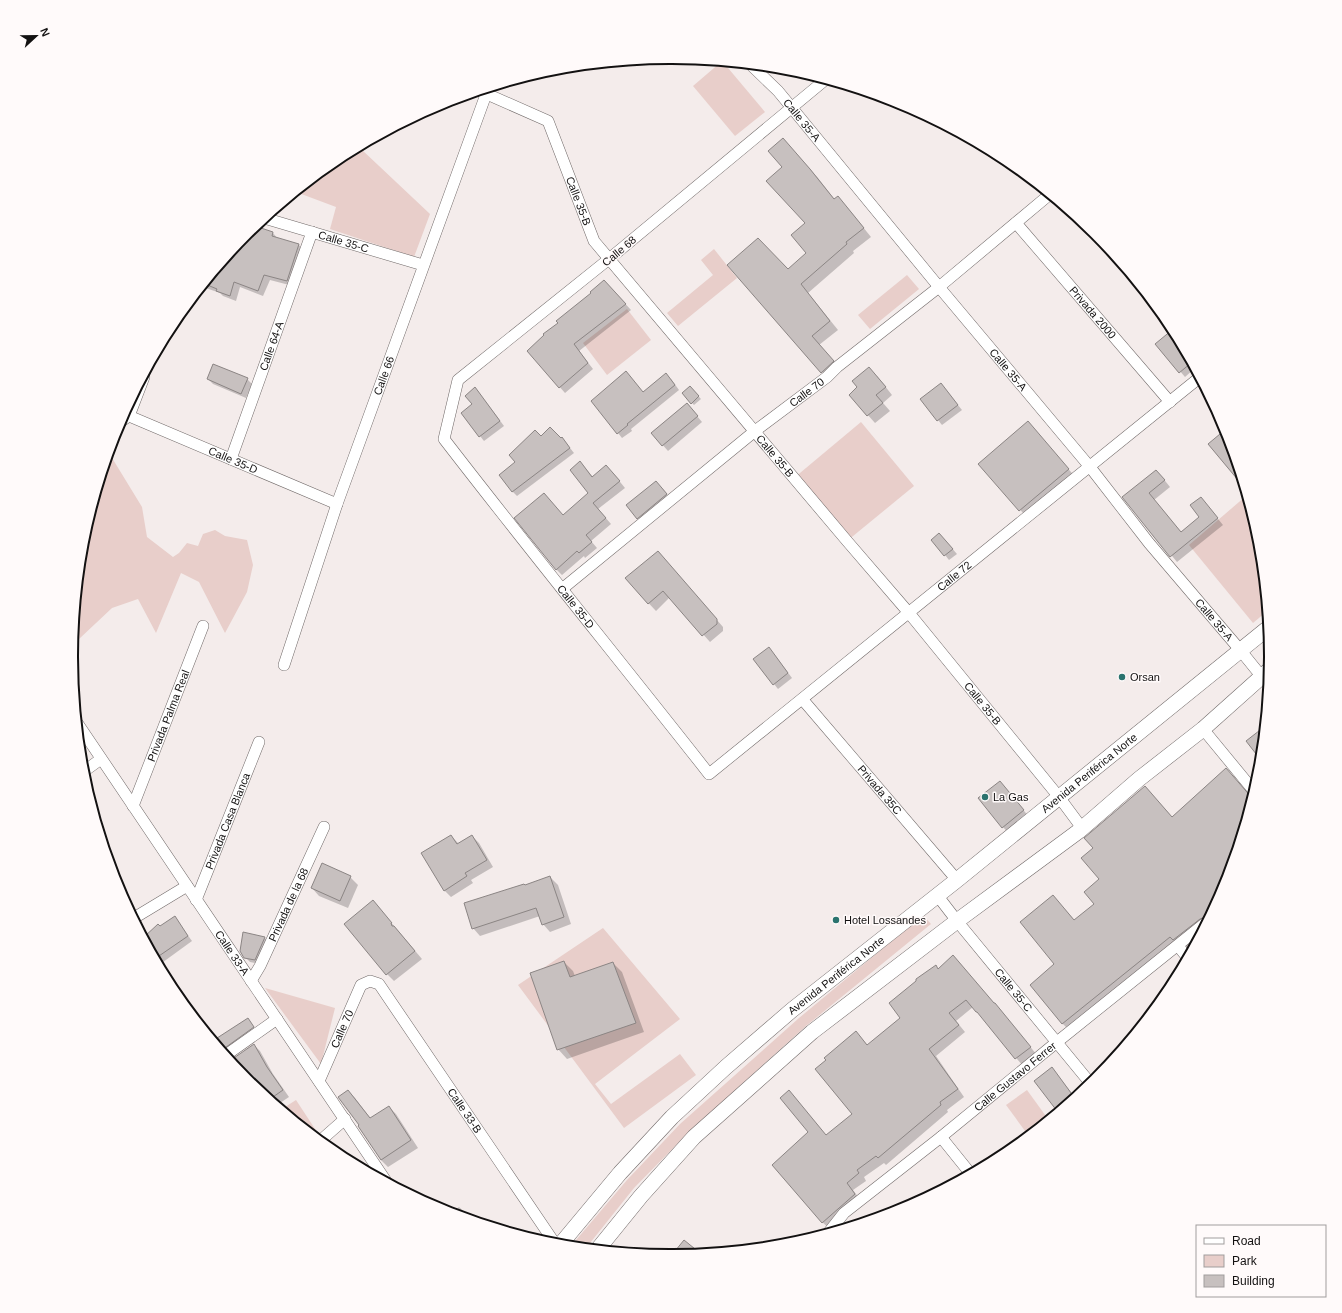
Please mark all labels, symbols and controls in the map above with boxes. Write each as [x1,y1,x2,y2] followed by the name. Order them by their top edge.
[16,16,56,56] north arrow
[38,26,52,38] text: N
[781,96,823,144] street label: Calle 35-A
[564,175,593,227] street label: Calle 35-B
[317,228,370,255] street label: Calle 35-C
[600,233,638,269] street label: Calle 68
[1067,284,1119,341] street label: Privada 2000
[257,319,286,372] street label: Calle 64-A
[987,346,1030,394] street label: Calle 35-A
[371,355,396,397] street label: Calle 66
[787,375,826,409] street label: Calle 70
[754,432,796,479] street label: Calle 35-B
[207,444,259,476] street label: Calle 35-D
[935,559,974,593] street label: Calle 72
[555,583,597,631] street label: Calle 35-D
[1193,596,1236,644] street label: Calle 35-A
[145,668,191,763] street label: Privada Palma Real
[1130,671,1160,683] place label: Orsan
[1117,672,1127,682] marker: Orsan
[962,680,1004,727] street label: Calle 35-B
[1039,731,1139,815] street label: Avenida Periférica Norte
[855,763,904,817] street label: Privada 35C
[203,770,252,871] street label: Privada Casa Blanca
[993,791,1029,803] place label: La Gas
[980,792,990,802] marker: La Gas
[266,866,310,943] street label: Privada de la 68
[844,914,926,926] place label: Hotel Lossandes
[831,915,841,925] marker: Hotel Lossandes
[213,928,252,978] street label: Calle 33-A
[786,934,887,1017] street label: Avenida Periférica Norte
[992,966,1035,1014] street label: Calle 35-C
[328,1008,355,1050] street label: Calle 70
[972,1039,1059,1113] street label: Calle Gustavo Ferrer
[445,1086,484,1135] street label: Calle 33-B
[1196,1225,1326,1297] legend
[1232,1234,1261,1248] text: Road
[1232,1254,1258,1268] text: Park
[1232,1274,1275,1288] text: Building

